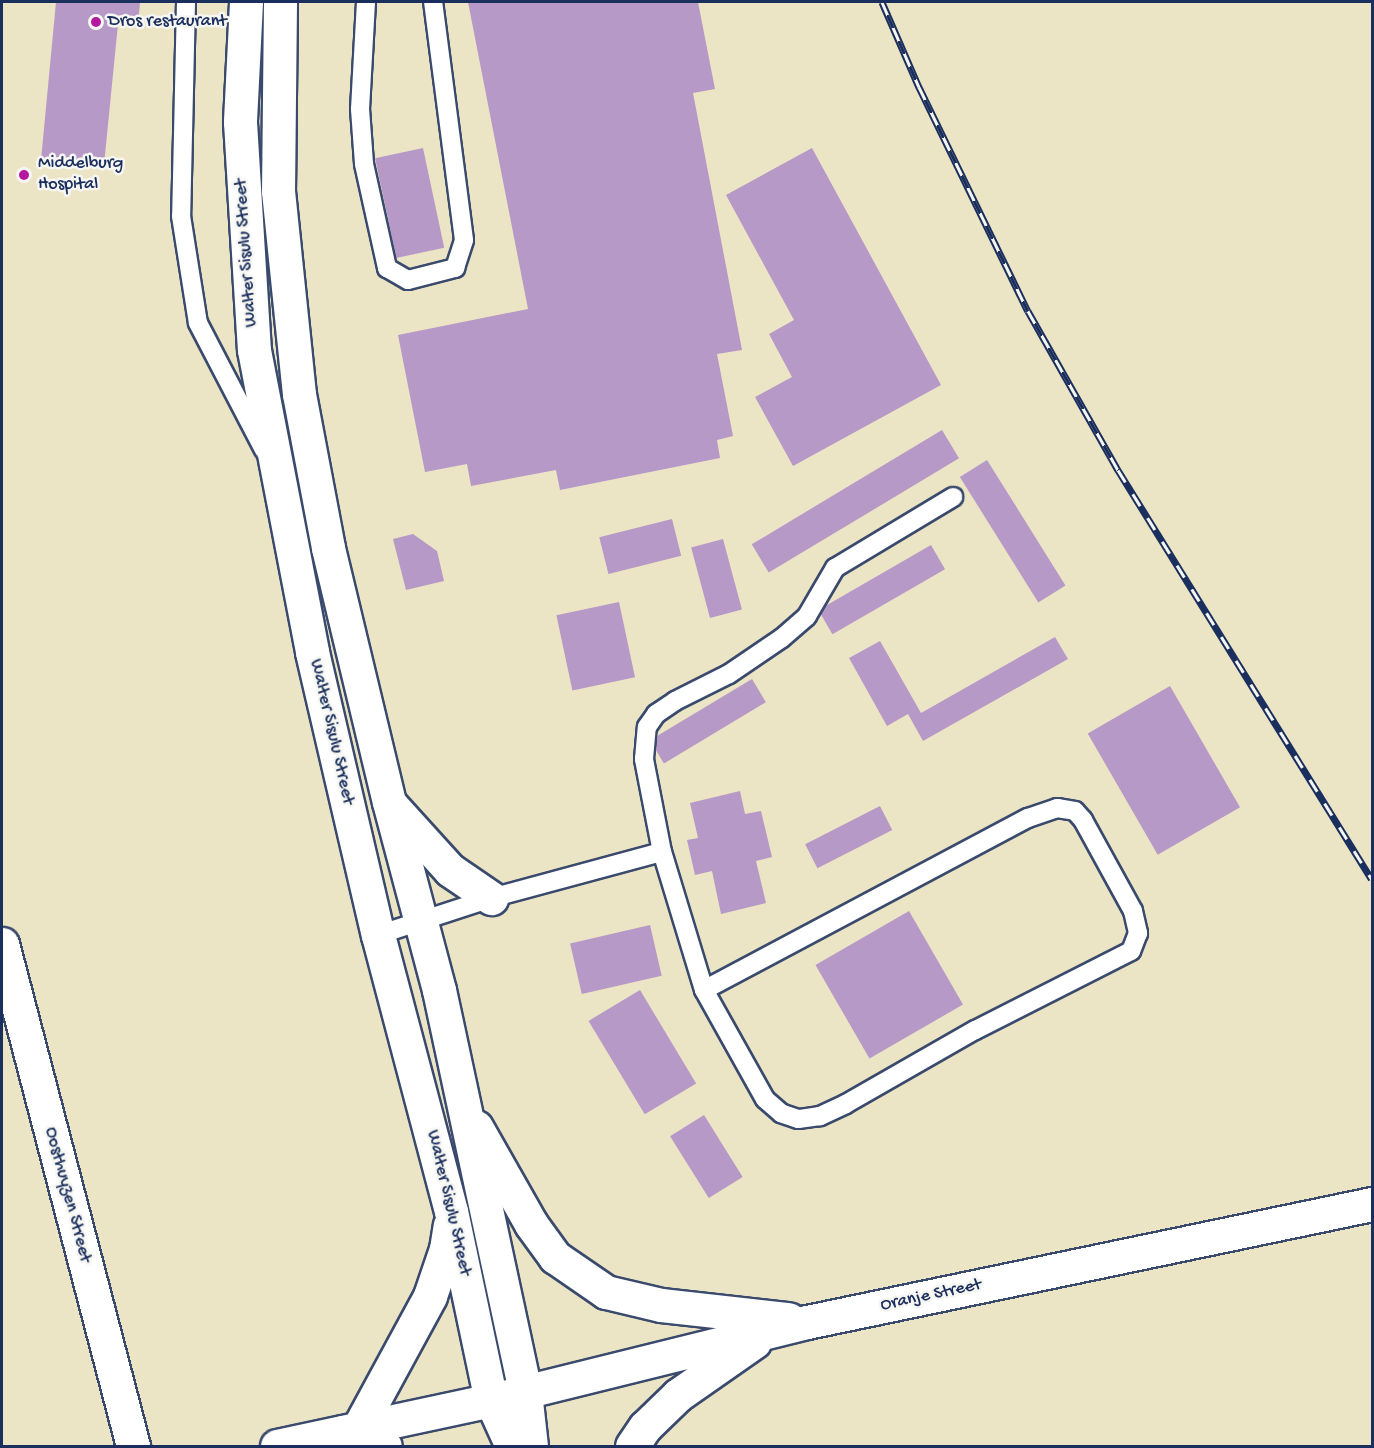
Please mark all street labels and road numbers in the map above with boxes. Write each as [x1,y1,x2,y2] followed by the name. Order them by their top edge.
[231,178,263,328] street label: Walter Sisulu Street
[304,657,358,807] street label: Walter Sisulu Street
[39,1125,95,1265] street label: Oosthuyzen Street
[421,1128,475,1278] street label: Walter Sisulu Street
[879,1275,983,1317] street label: Oranje Street

